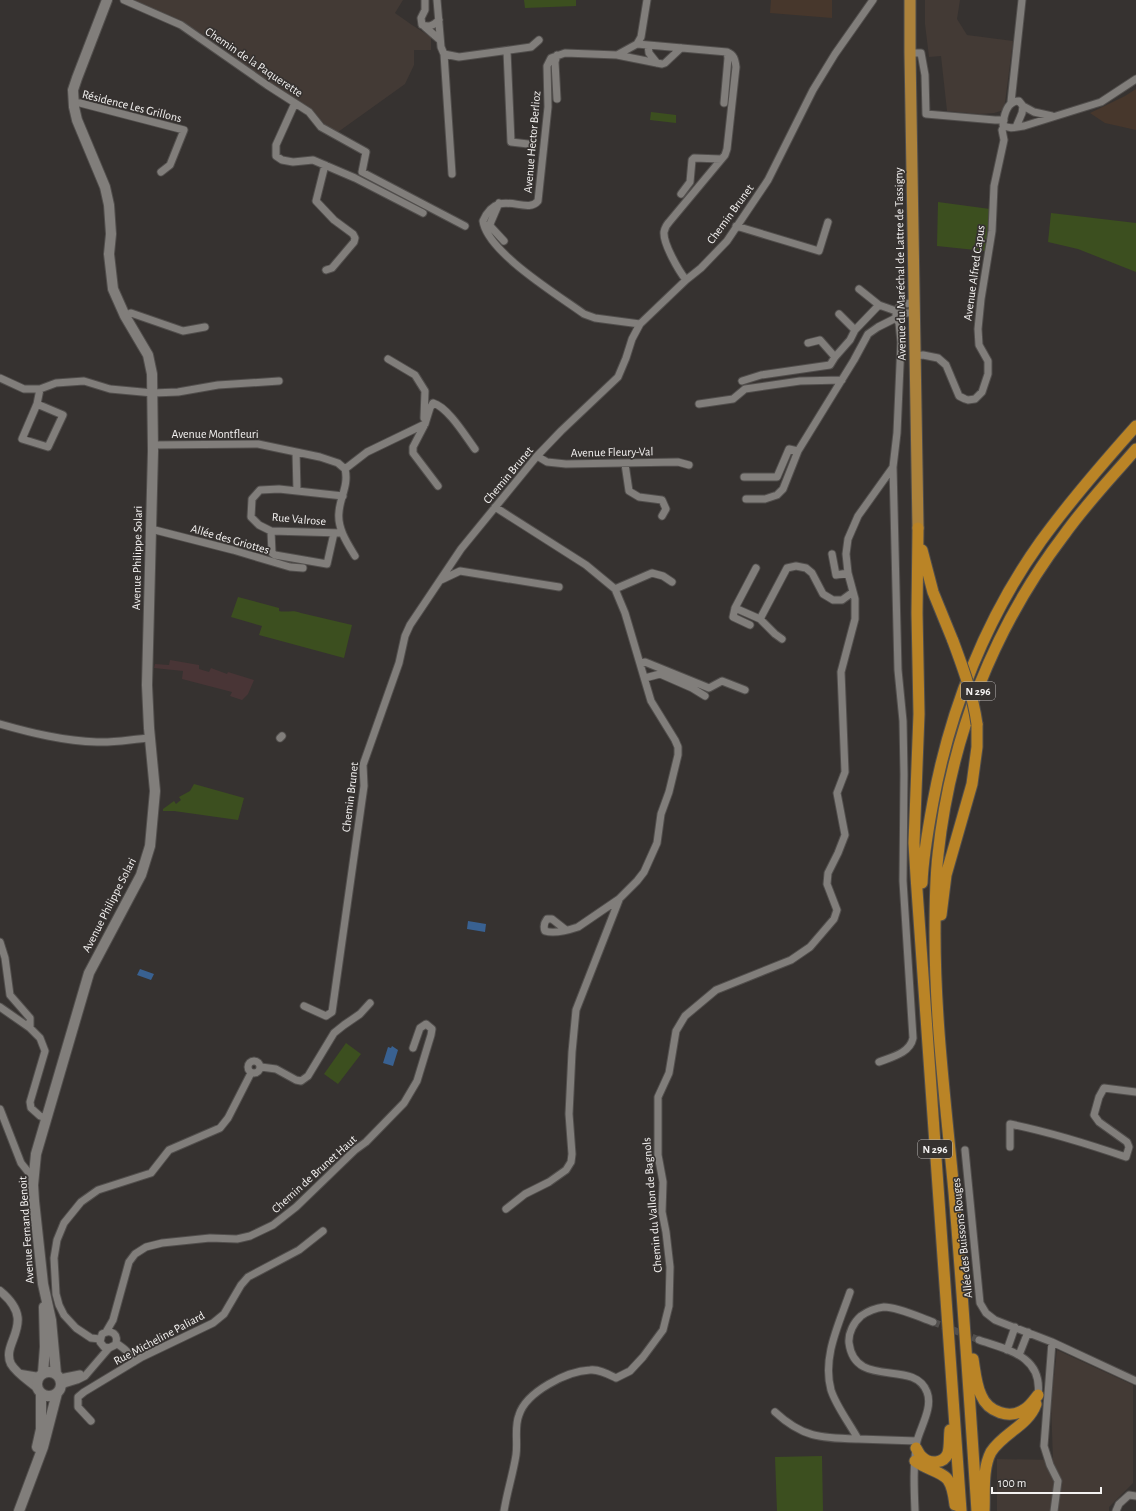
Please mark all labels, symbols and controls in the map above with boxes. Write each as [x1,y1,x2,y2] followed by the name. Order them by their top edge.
[203,25,305,99] street label: Chemin de la Paquerette
[81,88,183,124] street label: Résidence Les Grillons
[522,90,542,194] street label: Avenue Hector Berlioz
[892,167,909,361] street label: Avenue du Maréchal de Lattre de Tassigny
[704,182,756,246] street label: Chemin Brunet
[961,224,987,322] street label: Avenue Alfred Capus
[171,428,259,440] street label: Avenue Montfleuri
[481,444,535,506] street label: Chemin Brunet
[571,445,654,460] street label: Avenue Fleury-Val
[130,506,144,610] street label: Avenue Philippe Solari
[271,511,327,527] street label: Rue Valrose
[189,522,271,556] street label: Allée des Griottes
[961,682,995,700] road number: N 296
[340,761,360,833] street label: Chemin Brunet
[80,856,138,954] street label: Avenue Philippe Solari
[269,1133,359,1215] street label: Chemin de Brunet Haut
[640,1137,664,1273] street label: Chemin du Vallon de Bagnols
[918,1140,952,1158] road number: N 296
[16,1176,36,1284] street label: Avenue Fernand Benoit
[950,1177,974,1299] street label: Allée des Buissons Rouges
[111,1309,207,1367] street label: Rue Micheline Paliard
[992,1469,1101,1495] scale bar
[998,1477,1026,1489] text: 100 m

